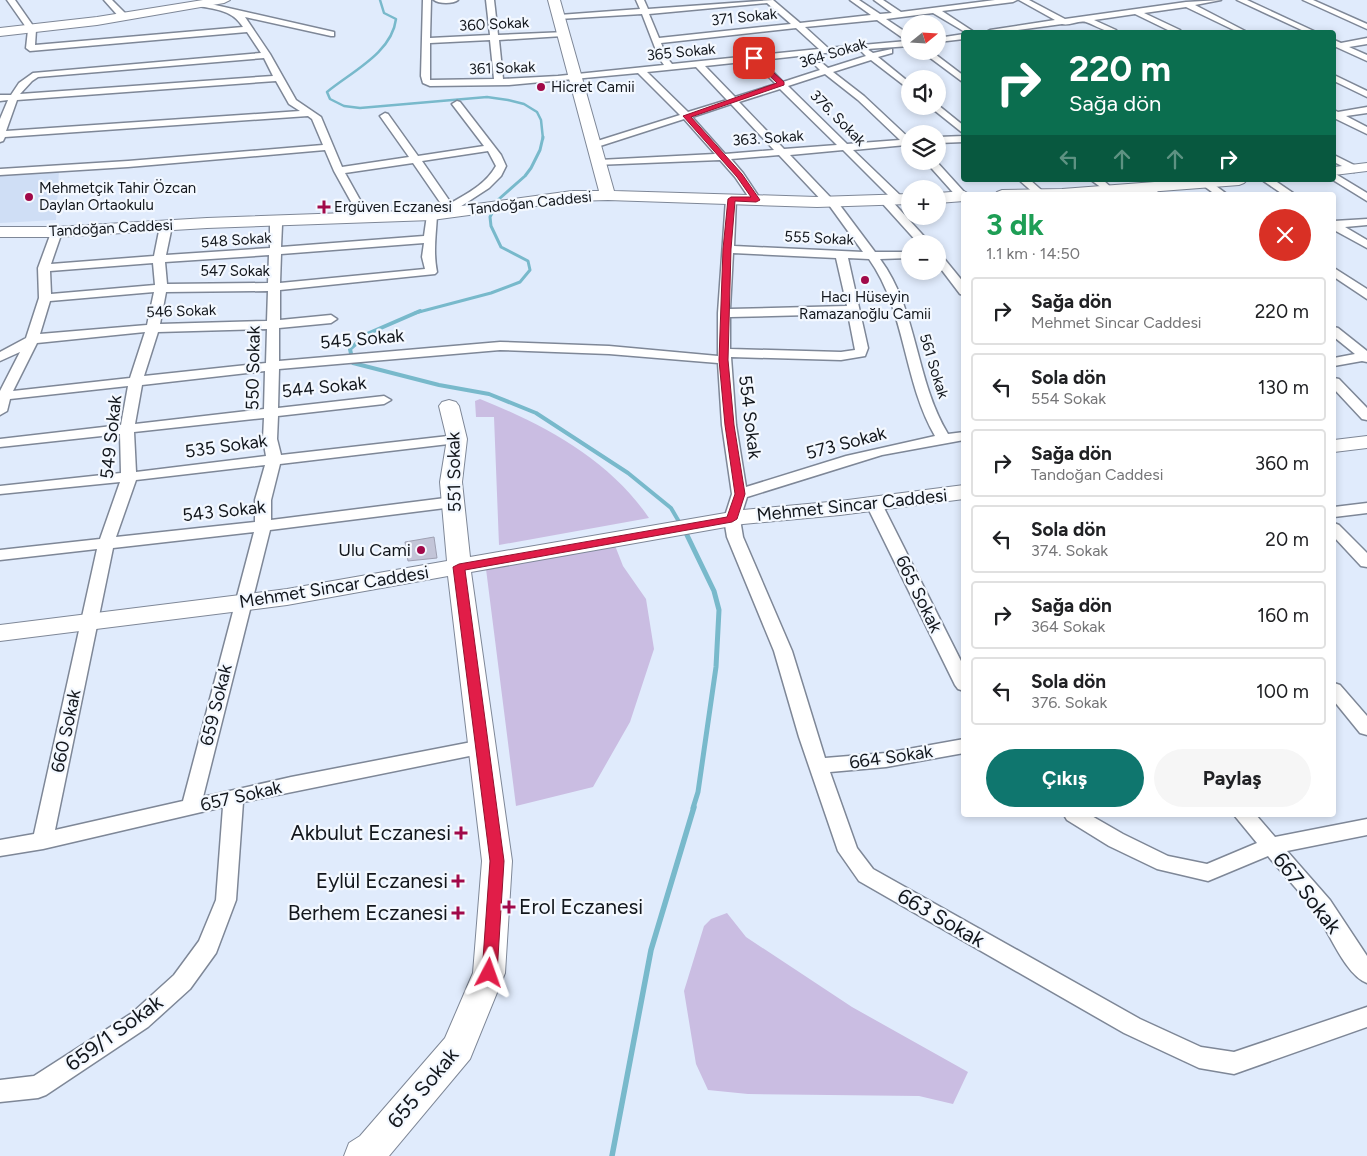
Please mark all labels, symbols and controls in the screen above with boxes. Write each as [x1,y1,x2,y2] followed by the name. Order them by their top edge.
[710,5,779,29] street label: 371 Sokak
[459,13,530,35] street label: 360 Sokak
[901,15,946,60] north arrow
[901,15,946,280] map controls
[797,34,870,72] street label: 364 Sokak
[733,37,775,79] pin
[646,39,717,65] street label: 365 Sokak
[740,44,768,72] icon: arrive
[1069,48,1171,90] text: 220 m
[986,50,1051,115] icon: right
[468,58,536,78] street label: 361 Sokak
[901,70,946,115] button: sound
[551,78,635,96] place label: Hicret Camii
[535,81,547,93] marker: Hicret Camii
[806,86,870,150] street label: 376. Sokak
[1069,90,1161,117] text: Sağa dön
[901,125,946,170] button: layers
[732,126,805,149] street label: 363. Sokak
[1055,145,1083,173] icon: left
[1108,145,1136,173] icon: ahead
[1161,145,1189,173] icon: ahead
[1214,145,1242,173] icon: right
[39,179,196,214] place label: Mehmetçik Tahir Özcan Daylan Ortaokulu
[901,180,946,225] button: +
[467,188,593,218] street label: Tandoğan Caddesi
[23,191,35,203] marker: Mehmetçik Tahir Özcan Daylan Ortaokulu
[334,198,452,216] place label: Ergüven Eczanesi
[318,201,330,213] marker: Ergüven Eczanesi
[986,206,1044,243] text: 3 dk
[1259,209,1311,261] button: close
[49,216,173,240] street label: Tandoğan Caddesi
[784,227,855,249] street label: 555 Sokak
[200,229,273,251] street label: 548 Sokak
[901,235,946,280] button: −
[986,244,1080,263] text: 1.1 km · 14:50
[200,262,271,280] street label: 547 Sokak
[859,274,871,286] marker: Hacı Hüseyin Ramazanoğlu Camii
[799,288,931,323] place label: Hacı Hüseyin Ramazanoğlu Camii
[1031,290,1112,313] text: Sağa dön
[988,297,1016,325] icon: right
[1255,300,1309,323] text: 220 m
[146,301,217,321] street label: 546 Sokak
[1031,313,1202,332] text: Mehmet Sincar Caddesi
[319,324,405,354] street label: 545 Sokak
[241,325,265,410] street label: 550 Sokak
[916,331,953,401] street label: 561 Sokak
[1031,366,1106,389] text: Sola dön
[281,372,368,402] street label: 544 Sokak
[988,373,1016,401] icon: left
[734,374,766,460] street label: 554 Sokak
[1258,376,1309,399] text: 130 m
[1031,389,1106,408] text: 554 Sokak
[96,394,126,480] street label: 549 Sokak
[803,422,889,464] street label: 573 Sokak
[183,429,269,463] street label: 535 Sokak
[442,431,466,512] street label: 551 Sokak
[1031,442,1112,465] text: Sağa dön
[988,449,1016,477] icon: right
[1255,452,1309,475] text: 360 m
[1031,465,1163,484] text: Tandoğan Caddesi
[755,484,949,526] street label: Mehmet Sincar Caddesi
[181,496,267,526] street label: 543 Sokak
[1031,518,1106,541] text: Sola dön
[988,525,1016,553] icon: left
[1265,528,1309,551] text: 20 m
[338,539,411,561] place label: Ulu Cami
[1031,541,1108,560] text: 374. Sokak
[415,544,427,556] marker: Ulu Cami
[891,552,947,636] street label: 665 Sokak
[238,561,430,613] street label: Mehmet Sincar Caddesi
[1031,594,1112,617] text: Sağa dön
[988,601,1016,629] icon: right
[1257,604,1309,627] text: 160 m
[1031,617,1105,636] text: 364 Sokak
[195,662,237,748] street label: 659 Sokak
[1031,670,1106,693] text: Sola dön
[988,677,1016,705] icon: left
[1256,680,1309,703] text: 100 m
[46,687,86,775] street label: 660 Sokak
[1031,693,1107,712] text: 376. Sokak
[848,740,934,774] street label: 664 Sokak
[986,749,1144,807] button: Çıkış
[1154,749,1311,807] button: Paylaş
[198,776,284,816] street label: 657 Sokak
[290,820,451,845] place label: Akbulut Eczanesi
[455,827,467,839] marker: Akbulut Eczanesi
[1268,847,1347,939] street label: 667 Sokak
[316,868,448,893] place label: Eylül Eczanesi
[452,875,464,887] marker: Eylül Eczanesi
[893,883,990,953] street label: 663 Sokak
[519,894,643,919] place label: Erol Eczanesi
[288,900,448,925] place label: Berhem Eczanesi
[503,901,515,913] marker: Erol Eczanesi
[452,907,464,919] marker: Berhem Eczanesi
[462,946,514,998] position arrow
[60,989,168,1076] street label: 659/1 Sokak
[382,1042,464,1133] street label: 655 Sokak

